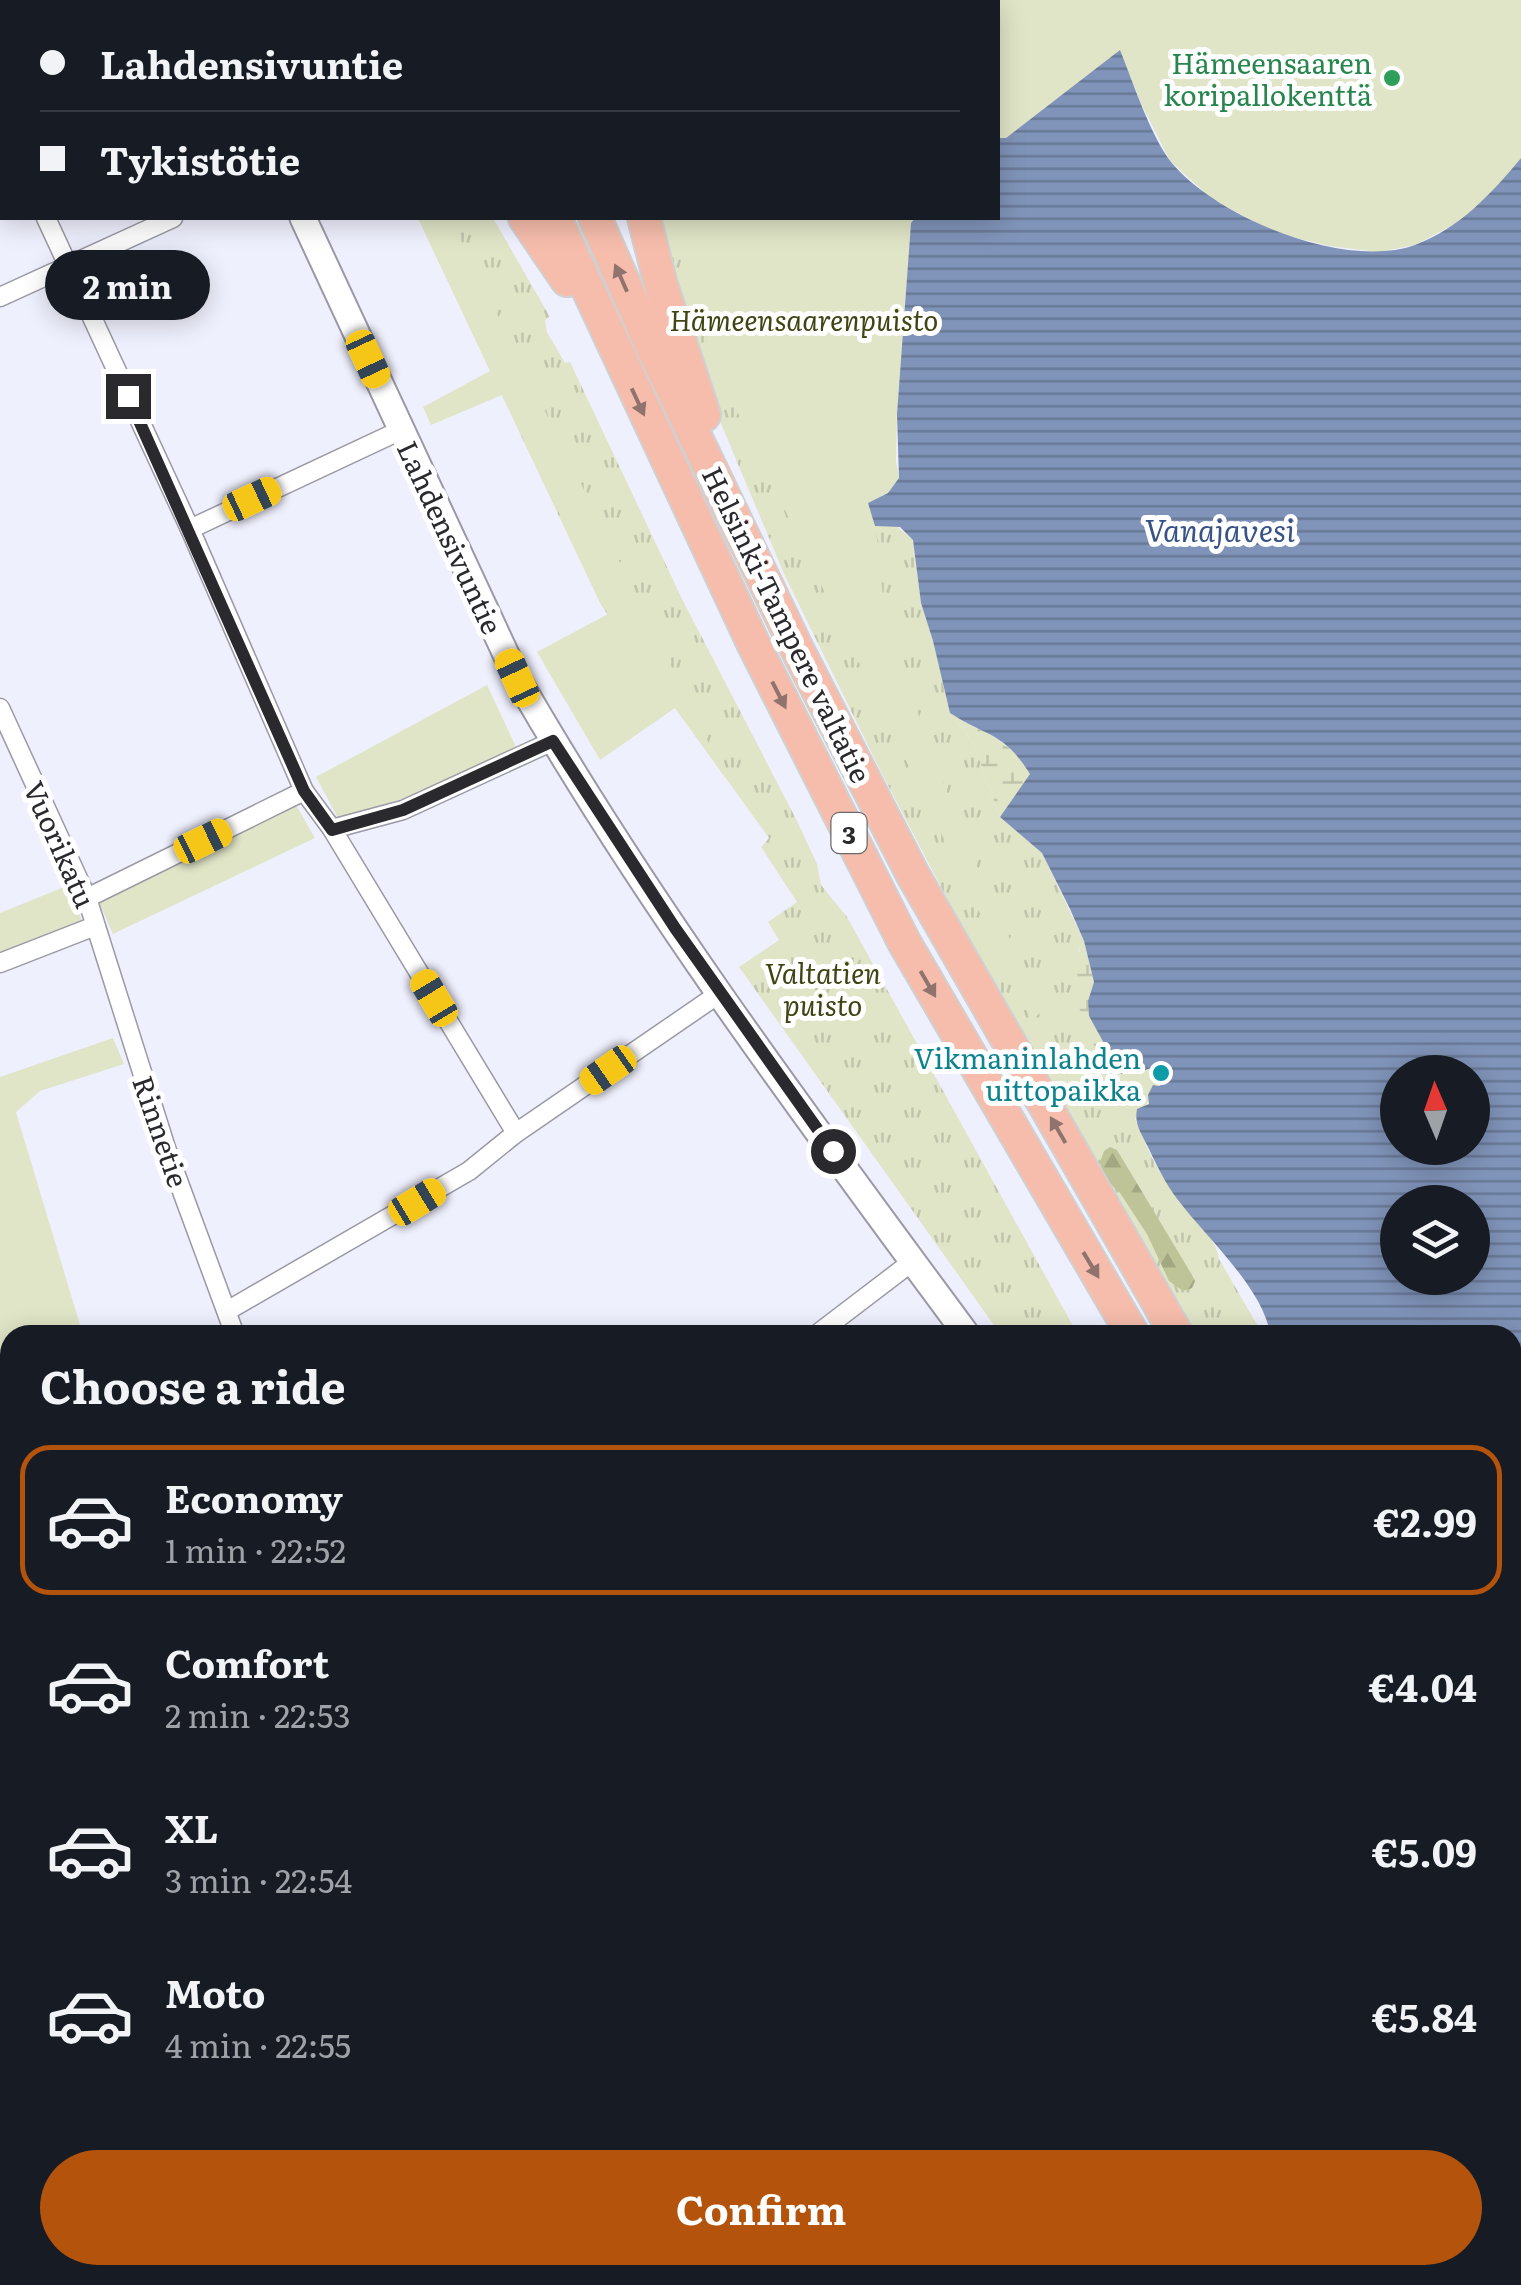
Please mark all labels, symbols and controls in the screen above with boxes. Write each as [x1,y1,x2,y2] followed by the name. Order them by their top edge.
[100,34,403,91] text: Lahdensivuntie
[1164,41,1372,115] place label: Hämeensaaren koripallokenttä
[1381,67,1403,89] marker: Hämeensaaren koripallokenttä
[100,130,300,187] text: Tykistötie
[46,251,210,321] callout: 2 min
[83,261,172,309] text: 2 min
[613,263,629,293] one-way arrow
[670,298,938,340] park label: Hämeensaarenpuisto
[342,325,394,393] car
[106,374,151,419] route end
[630,388,647,417] one-way arrow
[388,433,514,641] street label: Lahdensivuntie
[693,459,883,789] street label: Helsinki-Tampere valtatie
[218,473,286,525] car
[1145,507,1295,551] water label: Vanajavesi
[491,644,543,712] car
[770,680,787,709] one-way arrow
[14,774,108,914] street label: Vuorikatu
[832,813,866,853] road number: 3
[169,814,237,868] car
[765,951,881,1025] park label: Valtatien puisto
[406,965,462,1031] car
[919,969,936,998] one-way arrow
[914,1036,1141,1110] place label: Vikmaninlahden uittopaikka
[575,1041,641,1099] car
[1380,1055,1490,1165] north arrow
[1380,1055,1490,1295] map controls
[1150,1062,1172,1084] marker: Vikmaninlahden uittopaikka
[123,1070,201,1192] street label: Rinnetie
[1049,1115,1066,1144] one-way arrow
[811,1129,856,1174] route start
[384,1174,450,1230] car
[1380,1185,1490,1295] button: layers
[1082,1251,1099,1279] one-way arrow
[40,1351,346,1418] text: Choose a ride
[165,1468,343,1525] text: Economy
[45,1475,135,1565] icon: car
[1374,1492,1477,1549] text: €2.99
[165,1525,346,1573] text: 1 min · 22:52
[165,1633,329,1690] text: Comfort
[45,1640,135,1730] icon: car
[1369,1657,1477,1714] text: €4.04
[165,1690,351,1738] text: 2 min · 22:53
[165,1798,218,1855] text: XL
[45,1805,135,1895] icon: car
[1372,1822,1477,1879] text: €5.09
[165,1855,352,1903] text: 3 min · 22:54
[165,1963,265,2020] text: Moto
[45,1970,135,2060] icon: car
[1372,1987,1477,2044] text: €5.84
[165,2020,351,2068] text: 4 min · 22:55
[40,2150,1482,2265] button: Confirm

